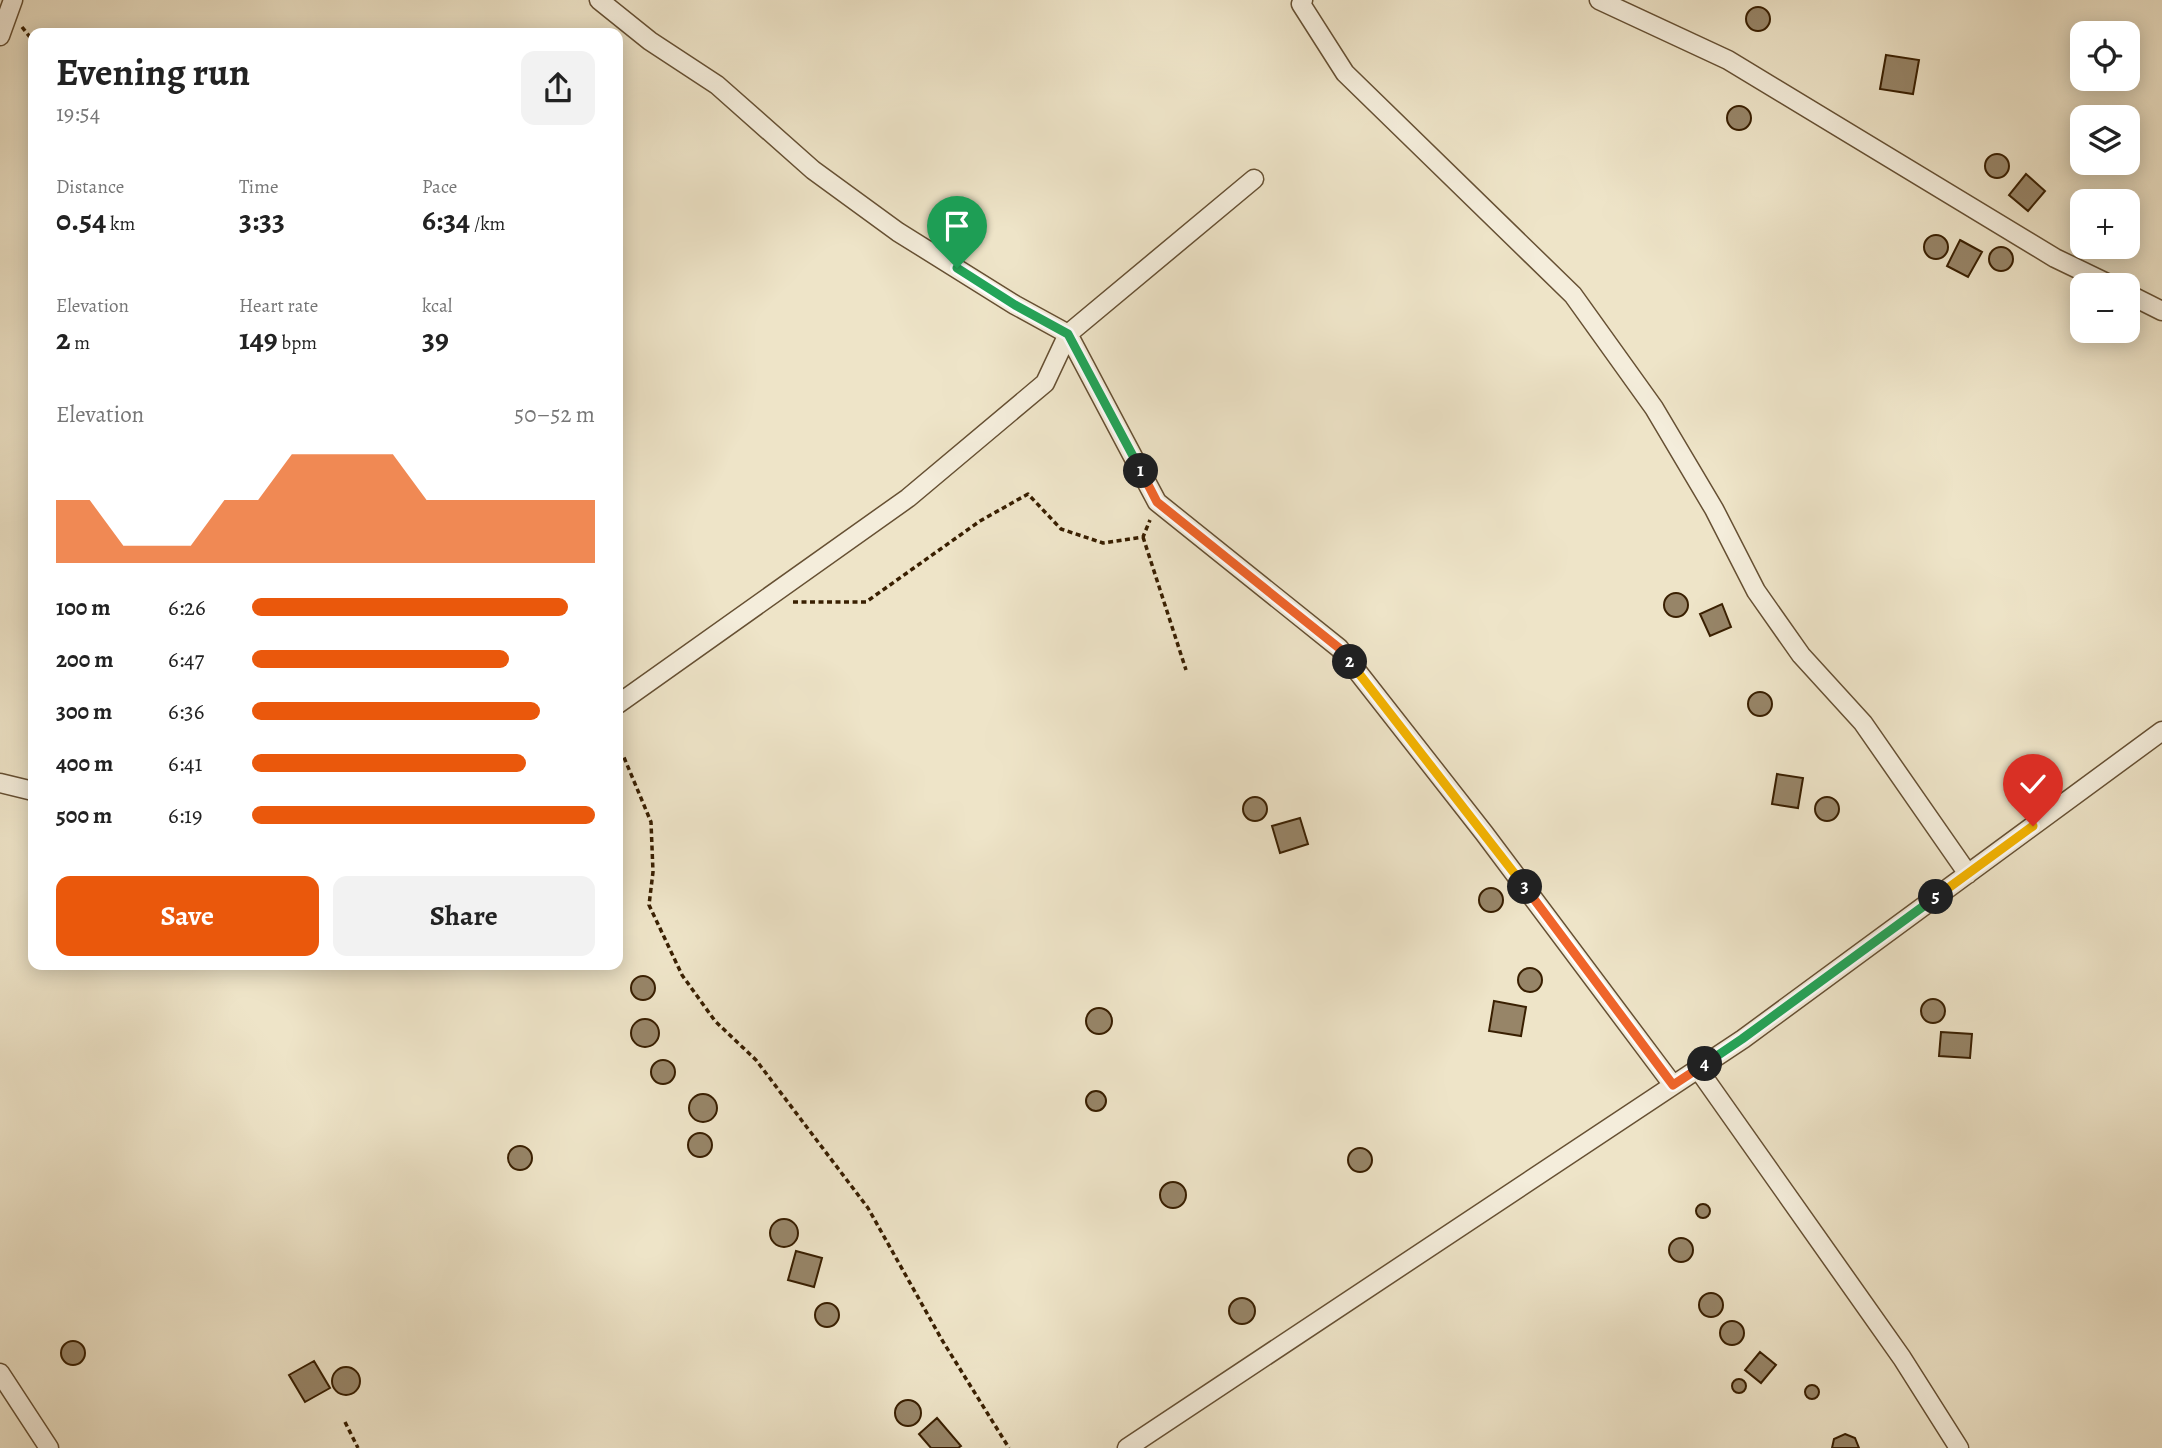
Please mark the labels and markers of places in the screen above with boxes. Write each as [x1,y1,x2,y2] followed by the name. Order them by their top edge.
[927,196,987,268] pin
[1124,454,1158,489] pin: 1
[1332,644,1368,680] pin: 2
[2003,754,2063,826] pin
[1508,870,1542,904] pin: 3
[1918,880,1954,914] pin: 5
[1688,1046,1722,1082] pin: 4

